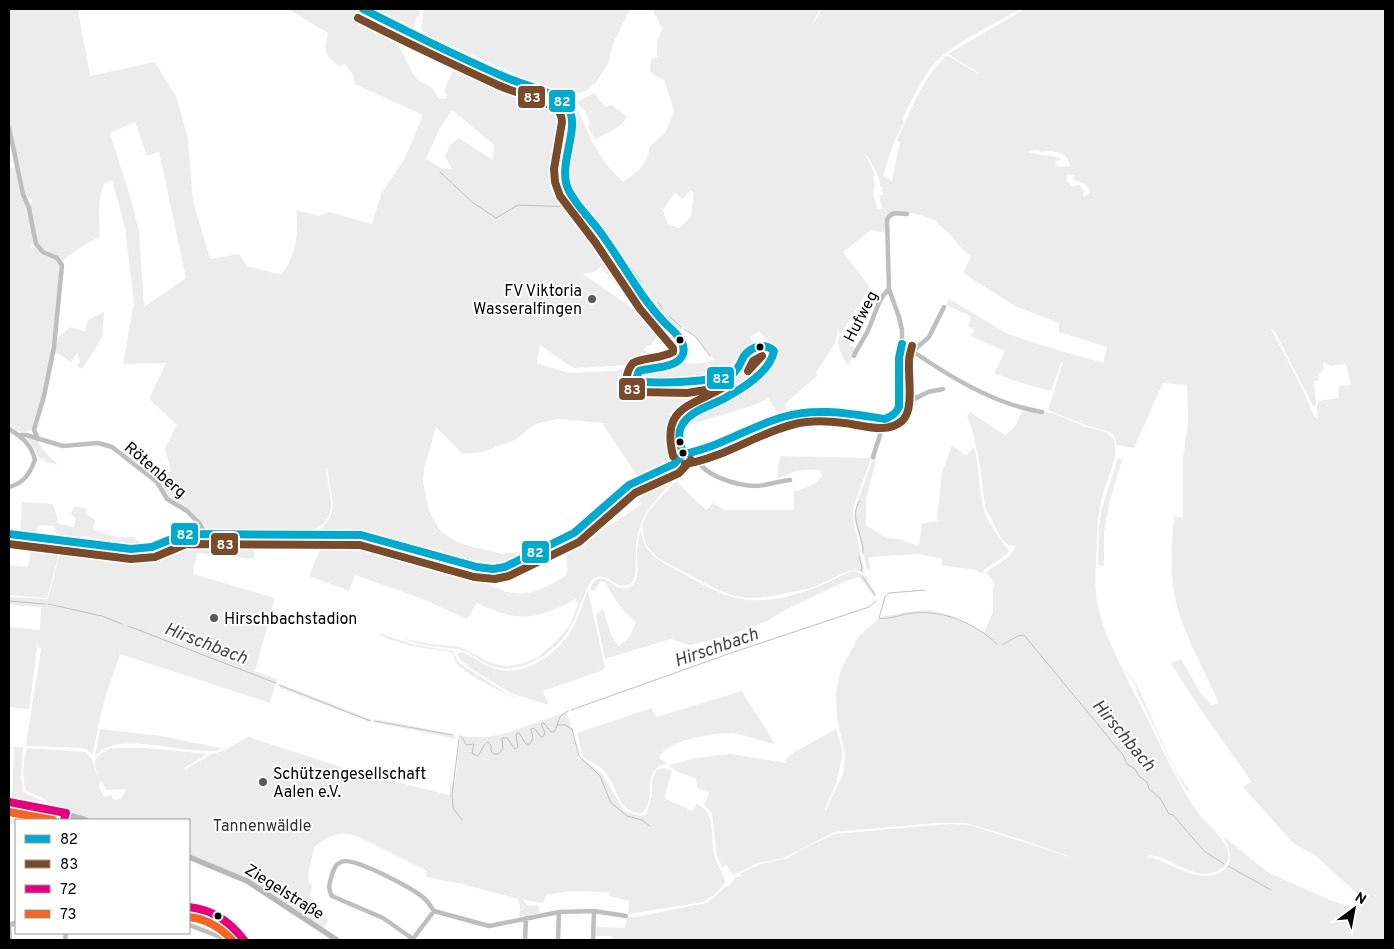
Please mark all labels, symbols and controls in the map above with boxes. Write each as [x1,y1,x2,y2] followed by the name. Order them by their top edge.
[517,85,546,109] line badge: 83
[548,89,576,113] line badge: 82
[523,90,541,107] text: 83
[553,94,571,111] text: 82
[473,282,582,320] place label: FV Viktoria Wasseralfingen
[840,288,883,346] street label: Hufweg
[586,293,598,305] marker: FV Viktoria Wasseralfingen
[675,335,685,345] unlabelled marker
[755,342,765,352] unlabelled marker
[706,366,735,390] line badge: 82
[712,371,730,388] text: 82
[618,377,646,401] line badge: 83
[623,382,641,399] text: 83
[675,437,685,447] unlabelled marker
[119,438,190,503] street label: Rötenberg
[678,448,688,458] unlabelled marker
[170,522,199,546] line badge: 82
[176,527,194,544] text: 82
[210,532,239,556] line badge: 83
[216,537,234,554] text: 83
[521,540,550,564] line badge: 82
[526,545,544,562] text: 82
[224,610,357,630] place label: Hirschbachstadion
[208,612,220,624] marker: Hirschbachstadion
[161,618,250,671] water label: Hirschbach
[672,623,762,673] water label: Hirschbach
[1086,695,1160,777] water label: Hirschbach
[273,765,426,803] place label: Schützengesellschaft Aalen e.V.
[257,776,269,788] marker: Schützengesellschaft Aalen e.V.
[213,817,311,837] park label: Tannenwäldle
[15,819,190,934] legend
[60,831,78,850] text: 82
[60,856,78,875] text: 83
[241,860,327,925] street label: Ziegelstraße
[60,881,77,900] text: 72
[1329,884,1379,934] north arrow
[1351,889,1369,909] text: N
[60,906,77,925] text: 73
[213,911,223,921] unlabelled marker

